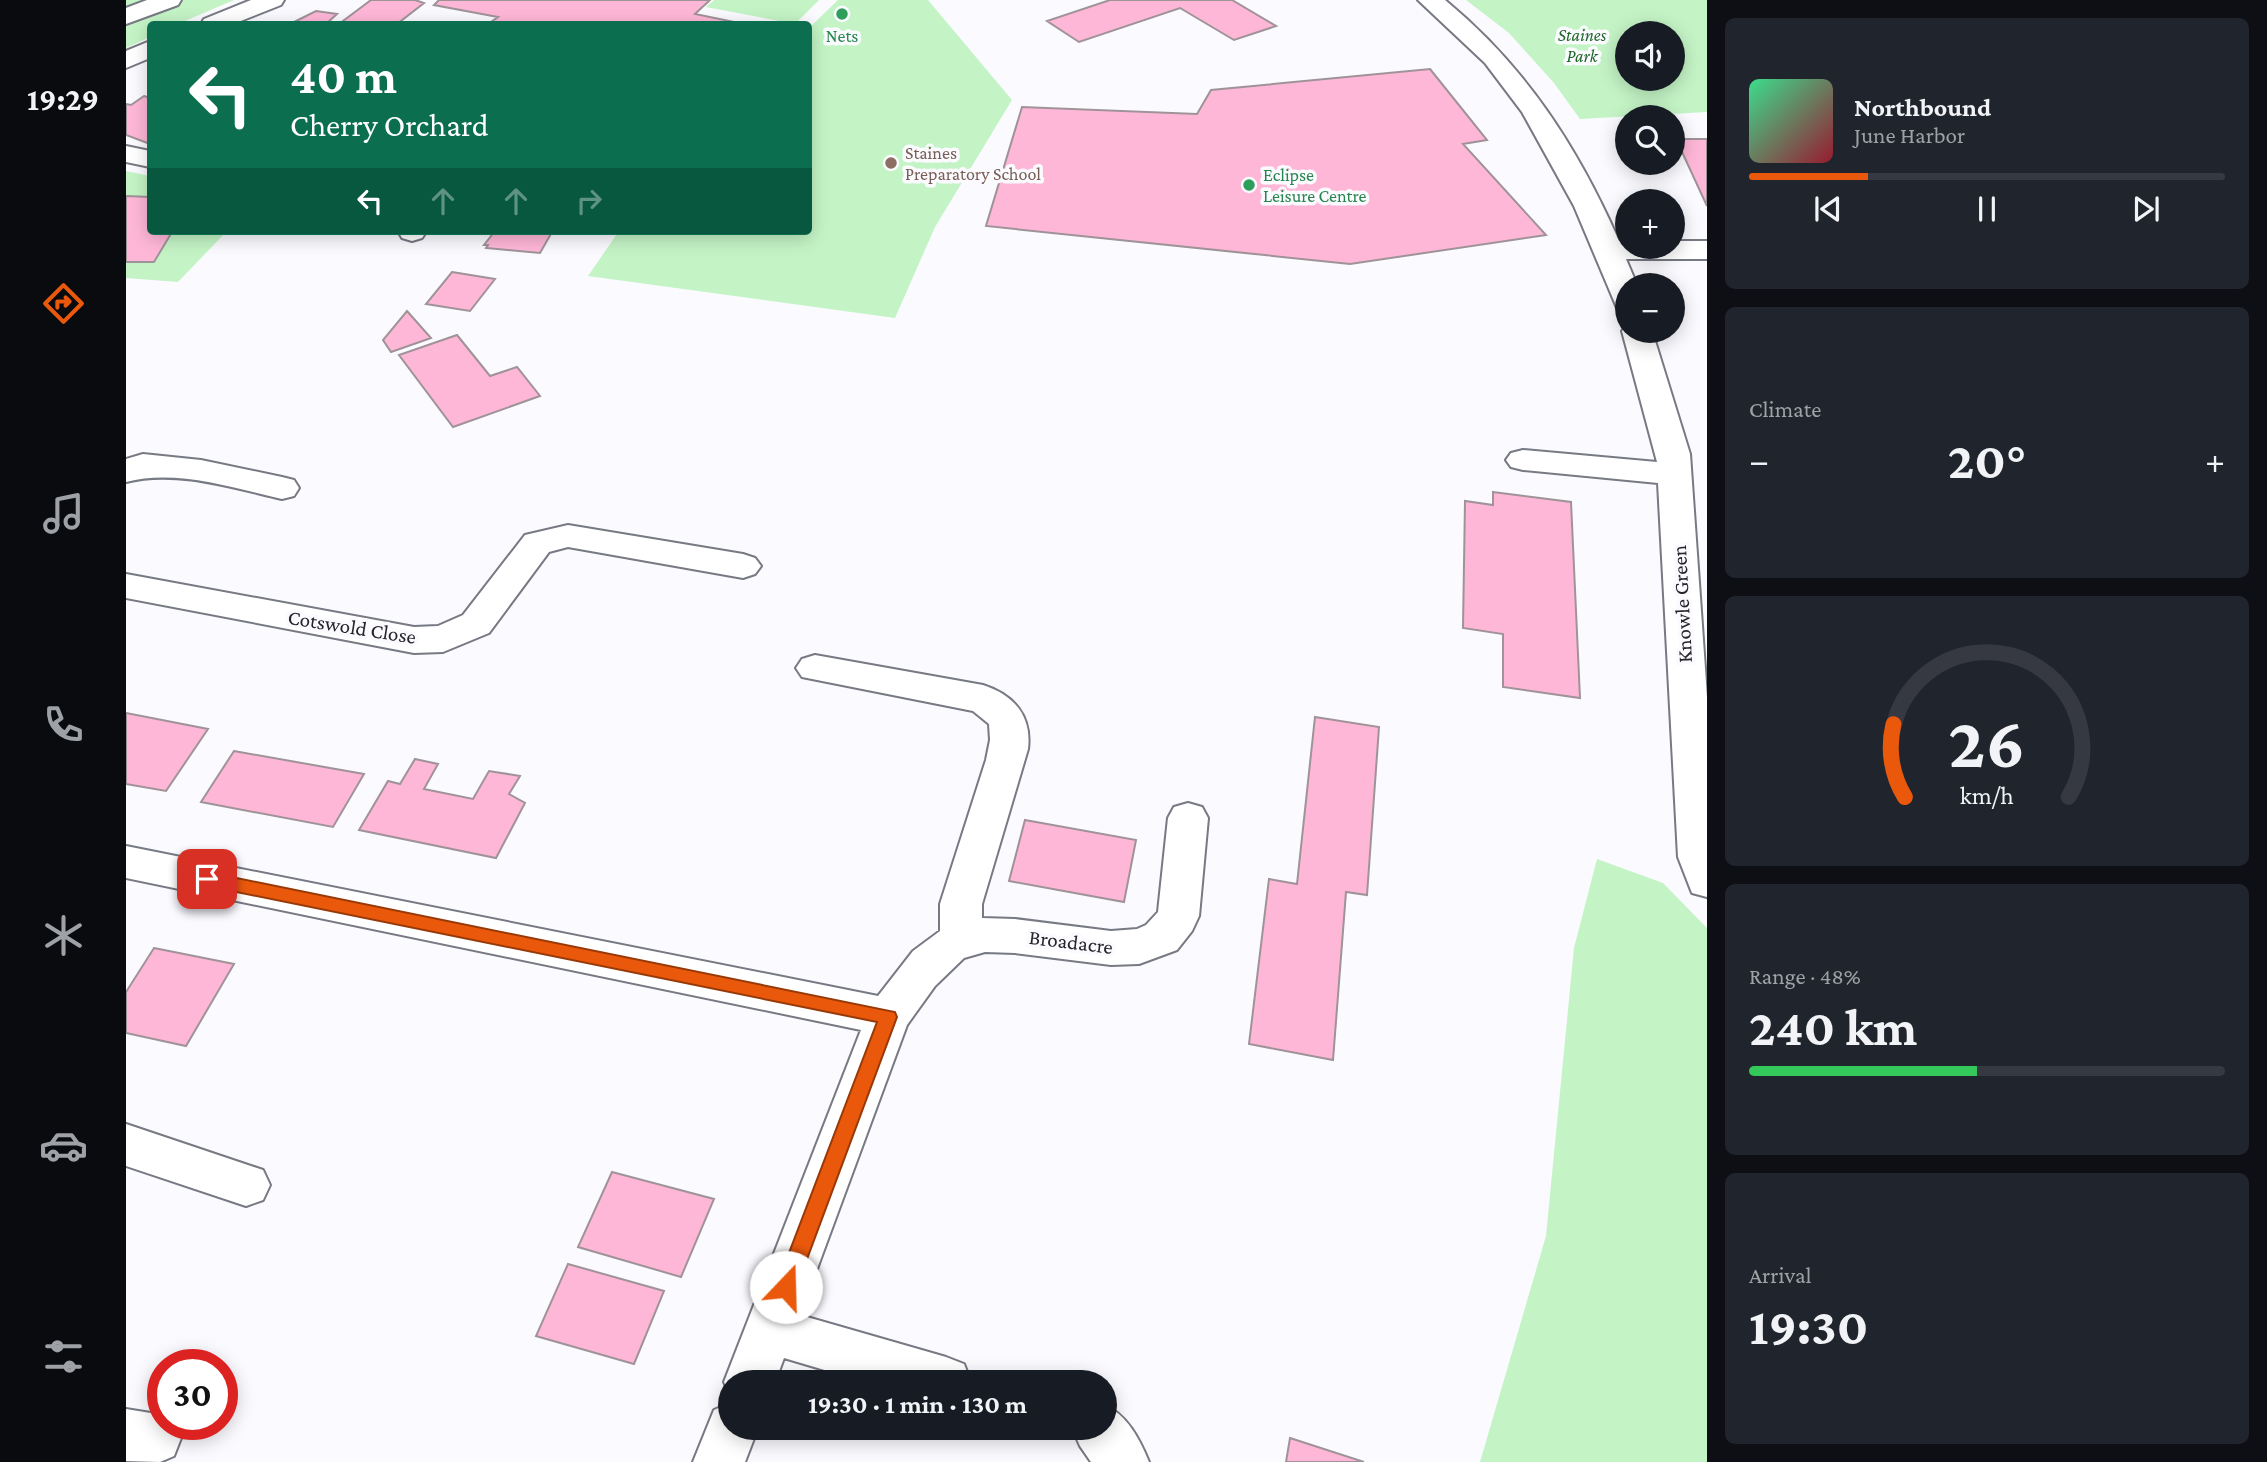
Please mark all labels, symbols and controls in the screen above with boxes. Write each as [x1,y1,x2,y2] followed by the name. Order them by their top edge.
[834,6,850,22] marker: Nets
[1615,21,1685,343] map controls
[1615,21,1685,91] button: sound
[1558,25,1607,66] park label: Staines Park
[826,26,858,46] place label: Nets
[175,49,266,140] icon: left
[290,49,397,104] text: 40 m
[27,81,99,117] text: 19:29
[1854,93,1991,122] text: Northbound
[1615,105,1685,175] button: search
[290,107,488,143] text: Cherry Orchard
[1854,122,1965,148] text: June Harbor
[905,143,1041,184] place label: Staines Preparatory School
[883,155,899,171] marker: Staines Preparatory School
[1263,165,1367,206] place label: Eclipse Leisure Centre
[1241,177,1257,193] marker: Eclipse Leisure Centre
[351,182,389,220] icon: left
[424,182,462,220] icon: ahead
[497,182,535,220] icon: ahead
[570,182,608,220] icon: right
[1615,189,1685,259] button: +
[1809,190,1847,228] icon: previous
[1968,190,2006,228] icon: pause
[2127,190,2165,228] icon: next
[1615,273,1685,343] button: −
[39,279,88,328] icon: directions
[1749,396,1821,422] text: Climate
[1948,431,2026,489] text: 20°
[1749,439,1769,481] text: −
[2205,439,2225,481] text: +
[39,489,88,538] icon: music
[1667,545,1697,663] street label: Knowle Green
[286,605,418,649] street label: Cotswold Close
[39,700,88,749] icon: phone
[1949,702,2025,783] text: 26
[1960,782,2014,809] text: km/h
[177,849,237,909] pin
[188,860,226,898] icon: arrive
[39,911,88,960] icon: climate
[1028,925,1114,959] street label: Broadacre
[1749,963,1861,989] text: Range · 48%
[1749,998,1917,1056] text: 240 km
[39,1121,88,1170] icon: car
[749,1250,823,1324] position arrow
[1749,1262,1812,1288] text: Arrival
[1749,1297,1868,1355] text: 19:30
[39,1332,88,1381] icon: filters
[147,1349,238,1440] speed limit sign: 30
[808,1390,1027,1419] text: 19:30 · 1 min · 130 m

